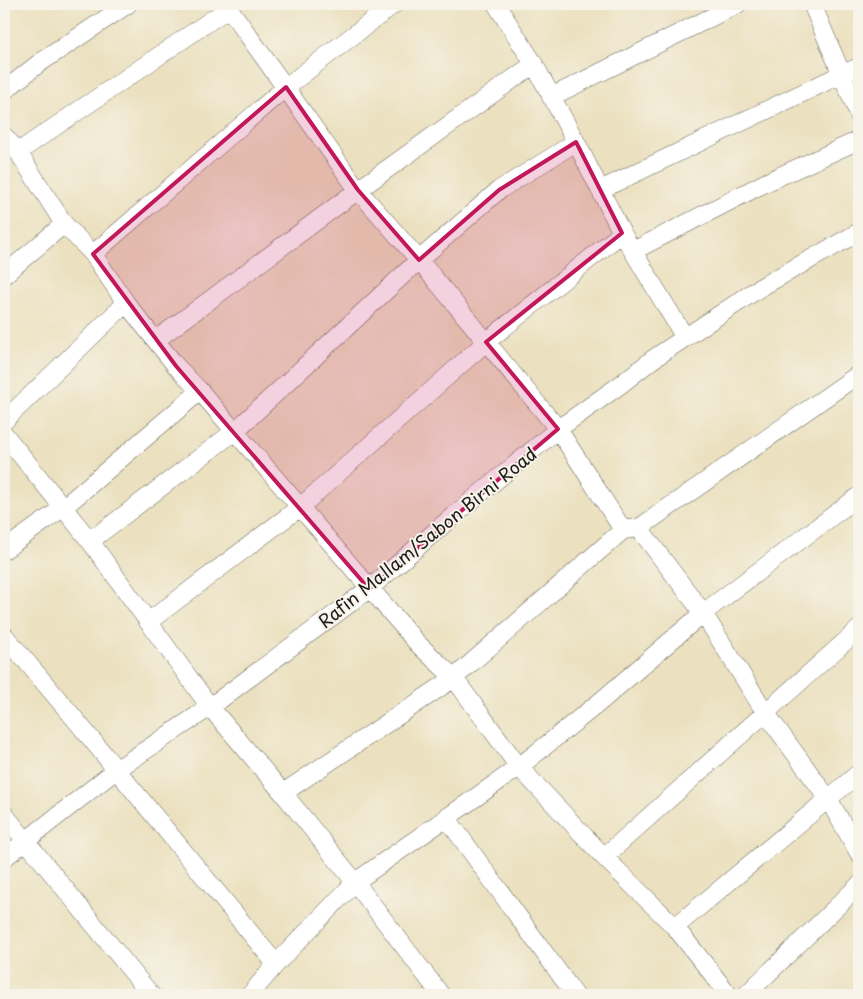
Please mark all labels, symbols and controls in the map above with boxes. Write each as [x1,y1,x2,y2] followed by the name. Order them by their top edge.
[312,440,542,634] street label: Rafin Mallam/Sabon Birni Road

